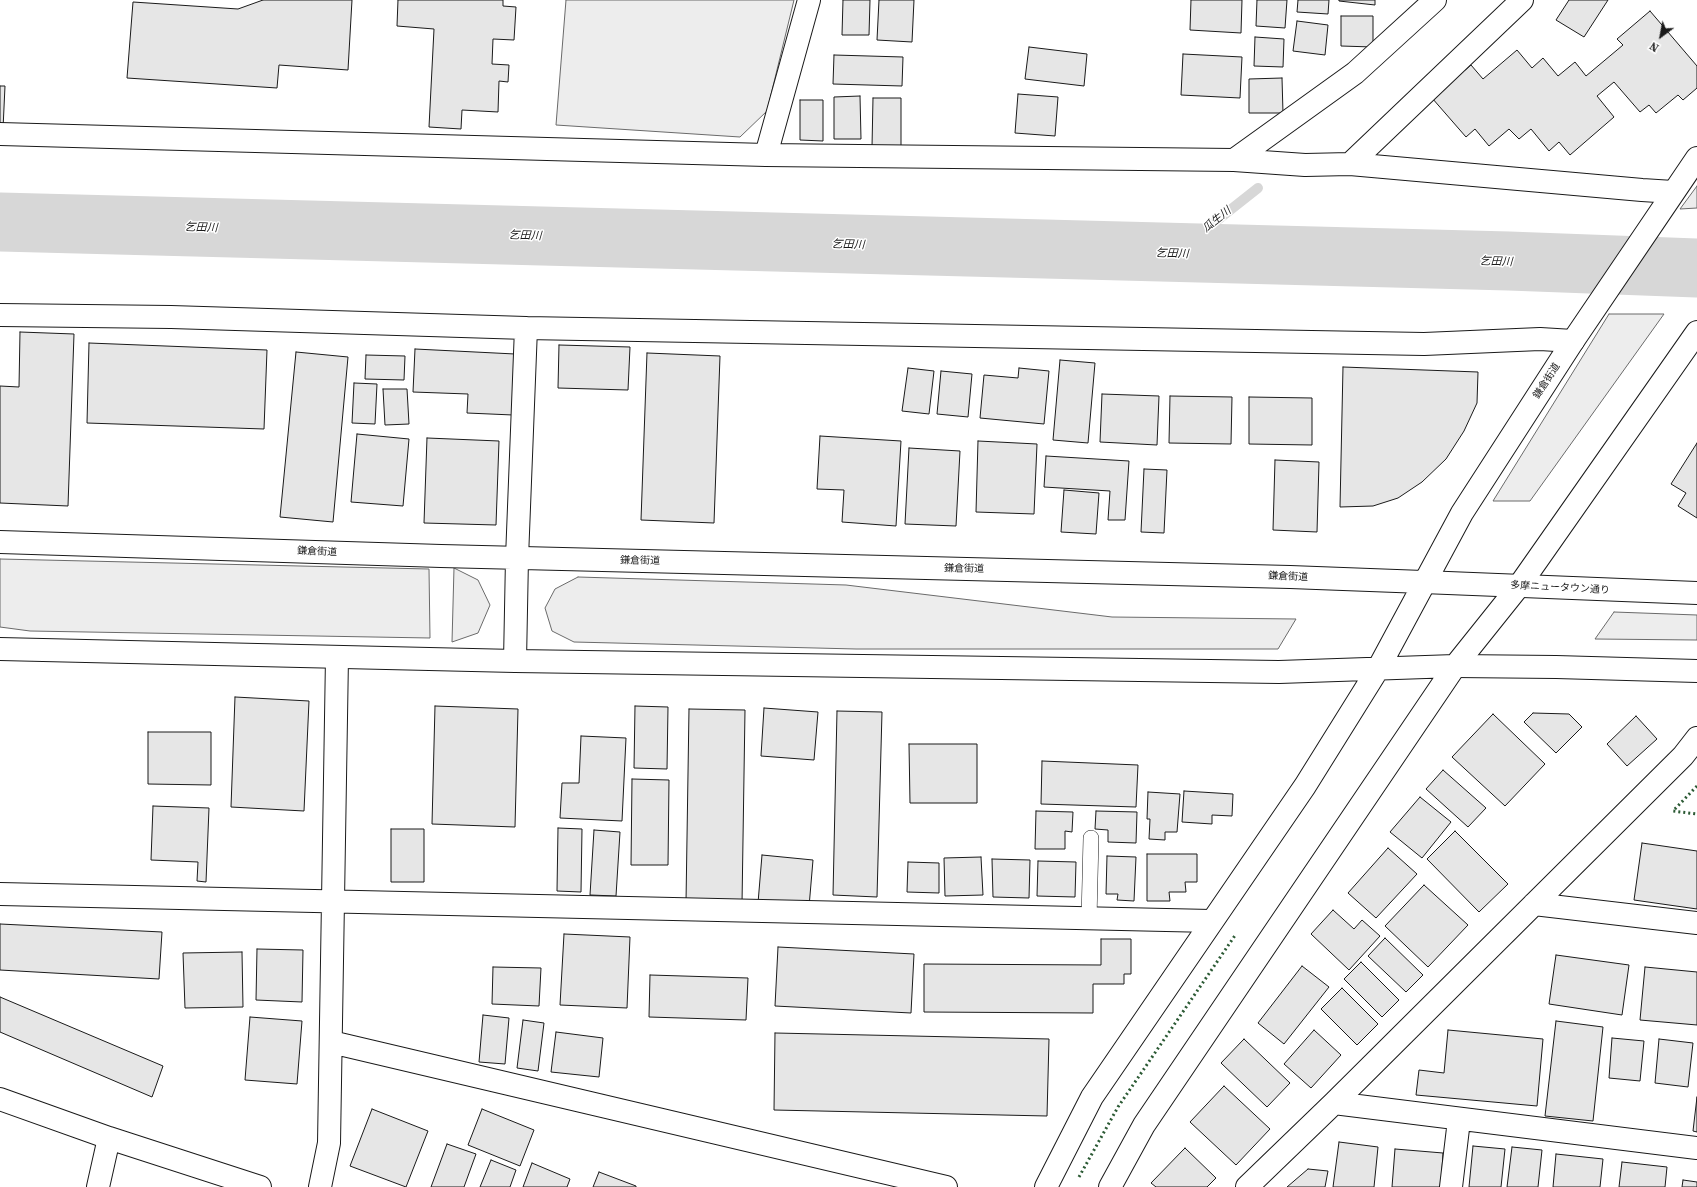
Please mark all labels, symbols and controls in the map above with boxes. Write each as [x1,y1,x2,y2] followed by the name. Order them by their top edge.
[1641,16,1681,56] north arrow
[1647,38,1662,55] text: N
[1200,204,1234,236] water label: 瓜生川
[184,221,218,235] water label: 乞田川
[508,229,542,243] water label: 乞田川
[831,238,865,252] water label: 乞田川
[1155,247,1189,261] water label: 乞田川
[1479,255,1513,269] water label: 乞田川
[1531,361,1563,401] street label: 鎌倉街道
[297,545,337,559] street label: 鎌倉街道
[620,555,660,567] street label: 鎌倉街道
[944,563,984,575] street label: 鎌倉街道
[1268,570,1308,584] street label: 鎌倉街道
[1510,579,1610,597] street label: 多摩ニュータウン通り

